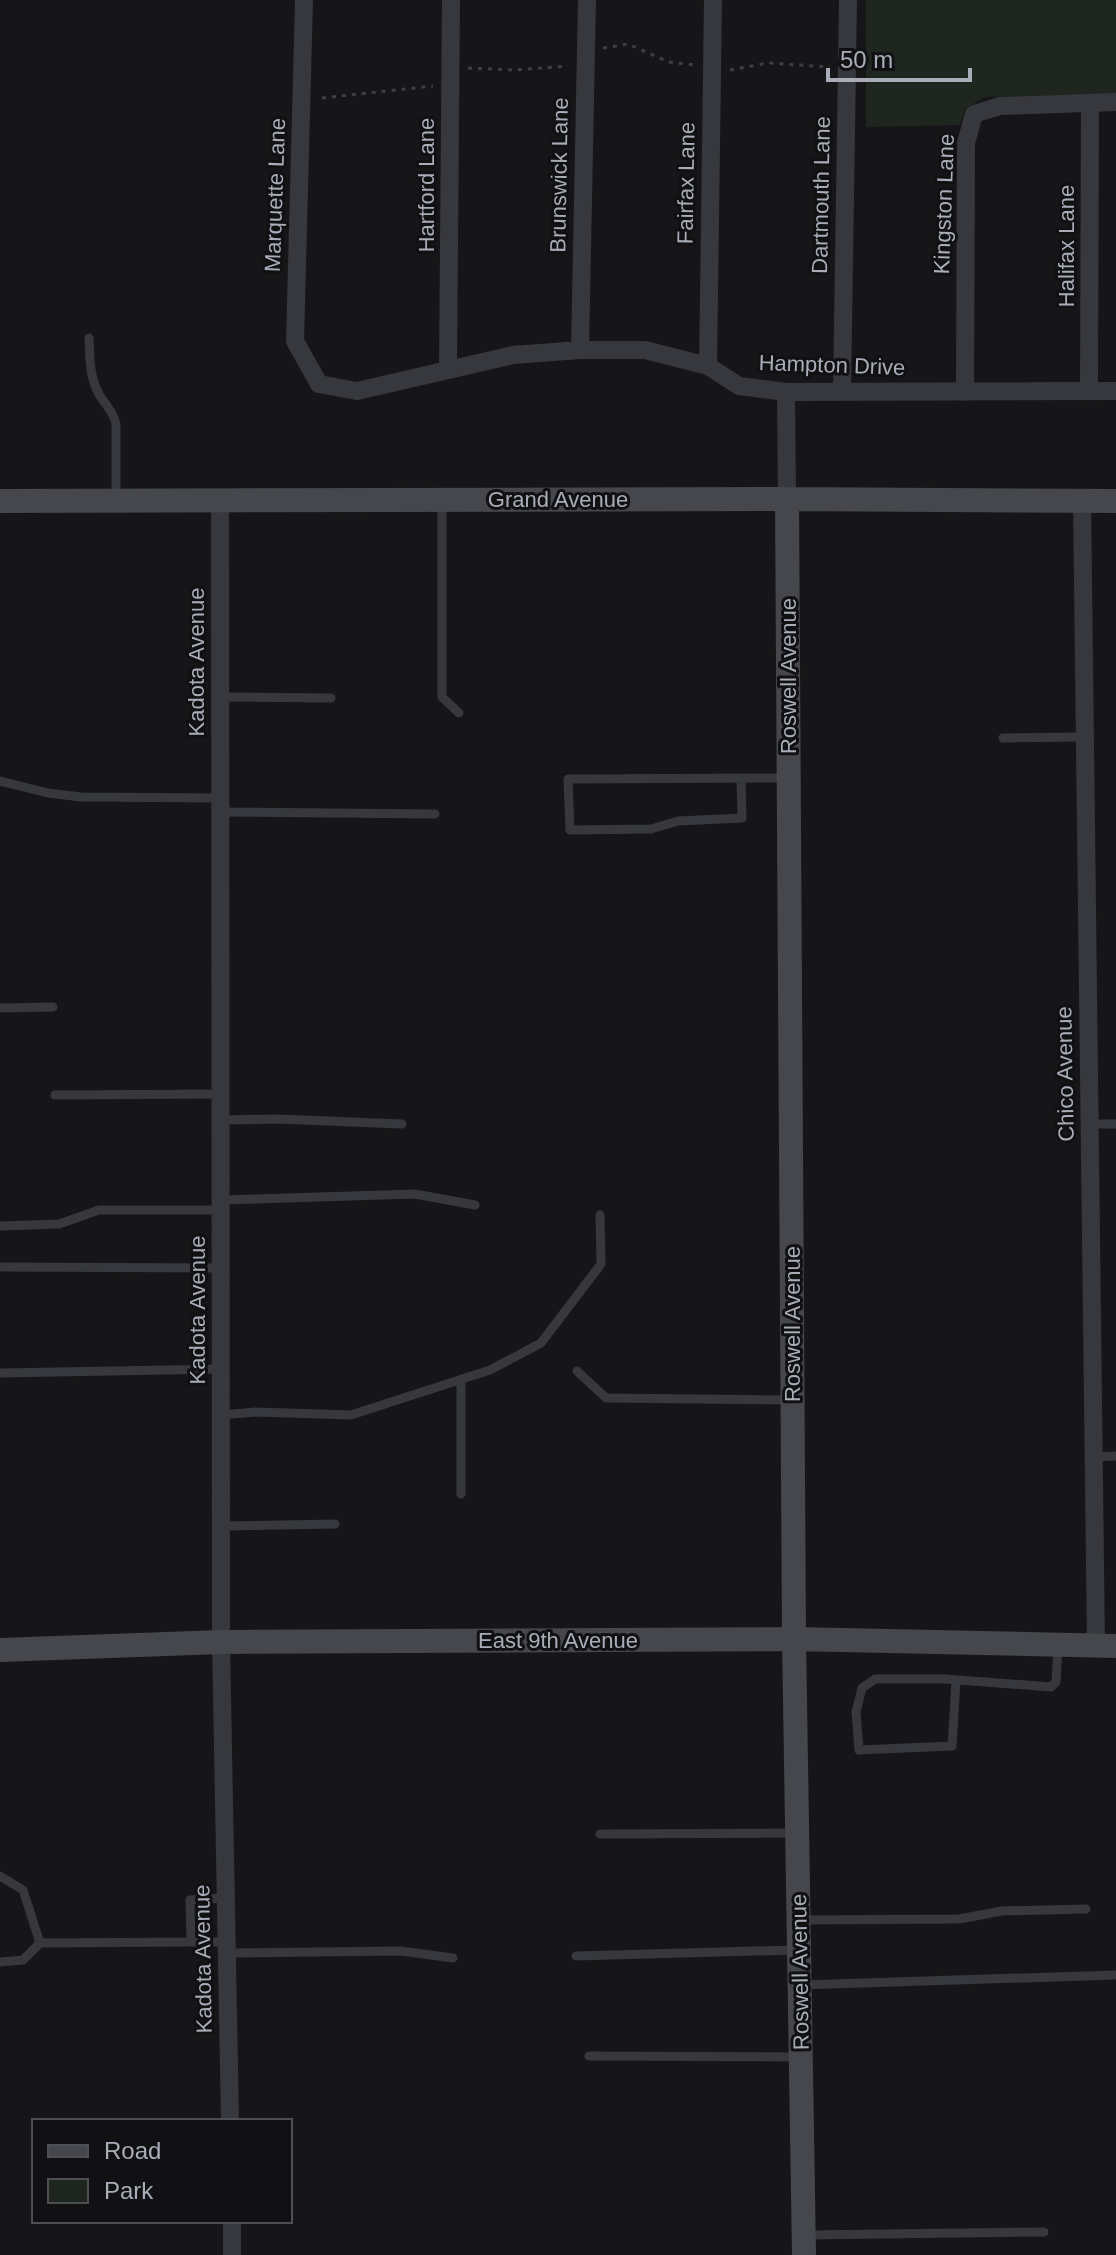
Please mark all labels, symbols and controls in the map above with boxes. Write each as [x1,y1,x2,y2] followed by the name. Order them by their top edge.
[828,32,970,82] scale bar
[840,46,893,73] text: 50 m
[545,97,573,253] street label: Brunswick Lane
[807,116,835,274] street label: Dartmouth Lane
[260,118,290,272] street label: Marquette Lane
[414,118,439,252] street label: Hartford Lane
[672,122,700,244] street label: Fairfax Lane
[929,133,959,275] street label: Kingston Lane
[1054,185,1079,307] street label: Halifax Lane
[758,350,906,380] street label: Hampton Drive
[488,487,628,512] street label: Grand Avenue
[184,588,209,736] street label: Kadota Avenue
[776,598,801,754] street label: Roswell Avenue
[1051,1006,1079,1142] street label: Chico Avenue
[185,1236,210,1384] street label: Kadota Avenue
[780,1246,805,1402] street label: Roswell Avenue
[478,1628,638,1653] street label: East 9th Avenue
[189,1884,217,2034] street label: Kadota Avenue
[786,1894,814,2050] street label: Roswell Avenue
[32,2119,292,2223] legend
[104,2137,161,2164] text: Road
[104,2177,154,2204] text: Park

